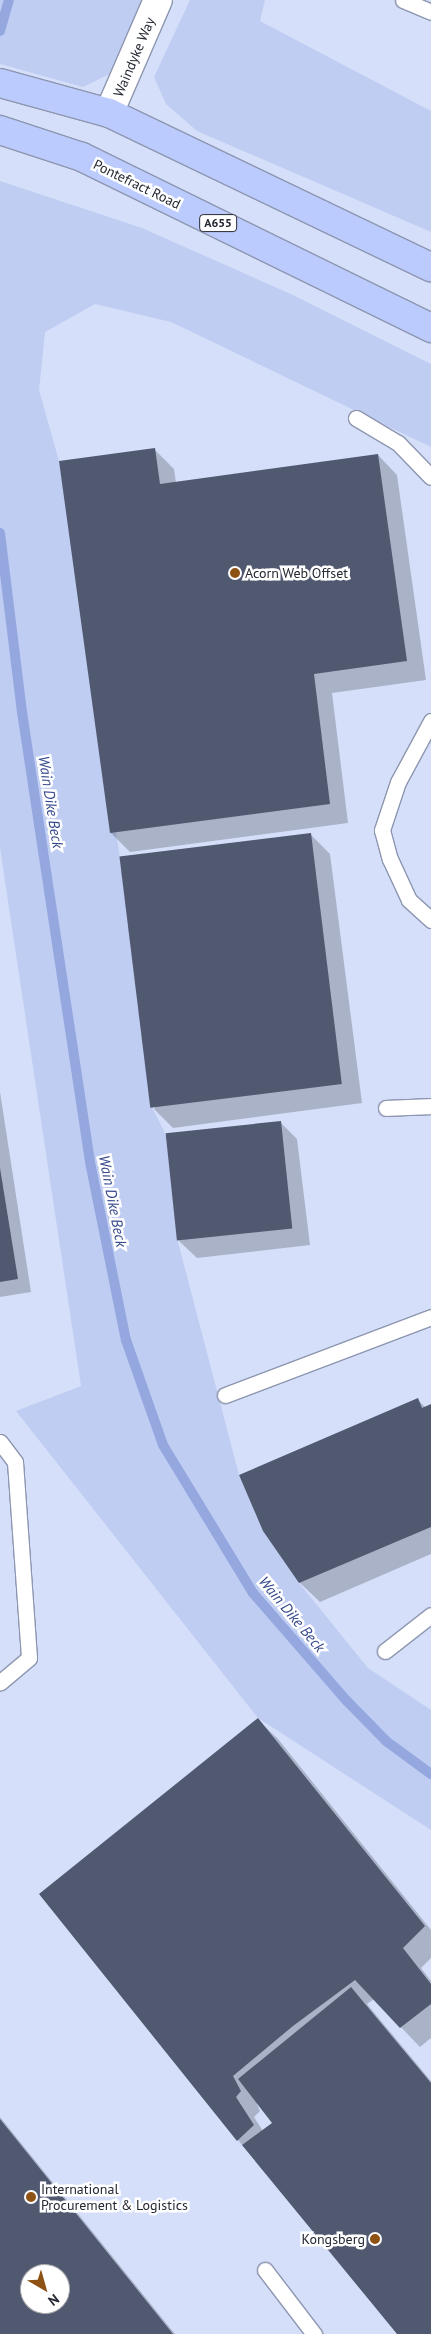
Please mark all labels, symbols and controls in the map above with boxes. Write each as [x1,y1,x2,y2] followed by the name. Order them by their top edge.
[110,14,158,100] street label: Waindyke Way
[91,156,183,212] street label: Pontefract Road
[198,214,238,232] road number: A655
[245,565,348,581] place label: Acorn Web Offset
[229,567,241,579] marker: Acorn Web Offset
[35,755,67,849] water label: Wain Dike Beck
[95,1154,131,1248] water label: Wain Dike Beck
[255,1572,329,1656] water label: Wain Dike Beck
[41,2181,188,2214] place label: International Procurement & Logistics
[25,2191,37,2203] marker: International Procurement & Logistics
[302,2231,365,2247] place label: Kongsberg
[369,2233,381,2245] marker: Kongsberg
[20,2264,70,2314] north arrow
[44,2290,63,2310] text: N

